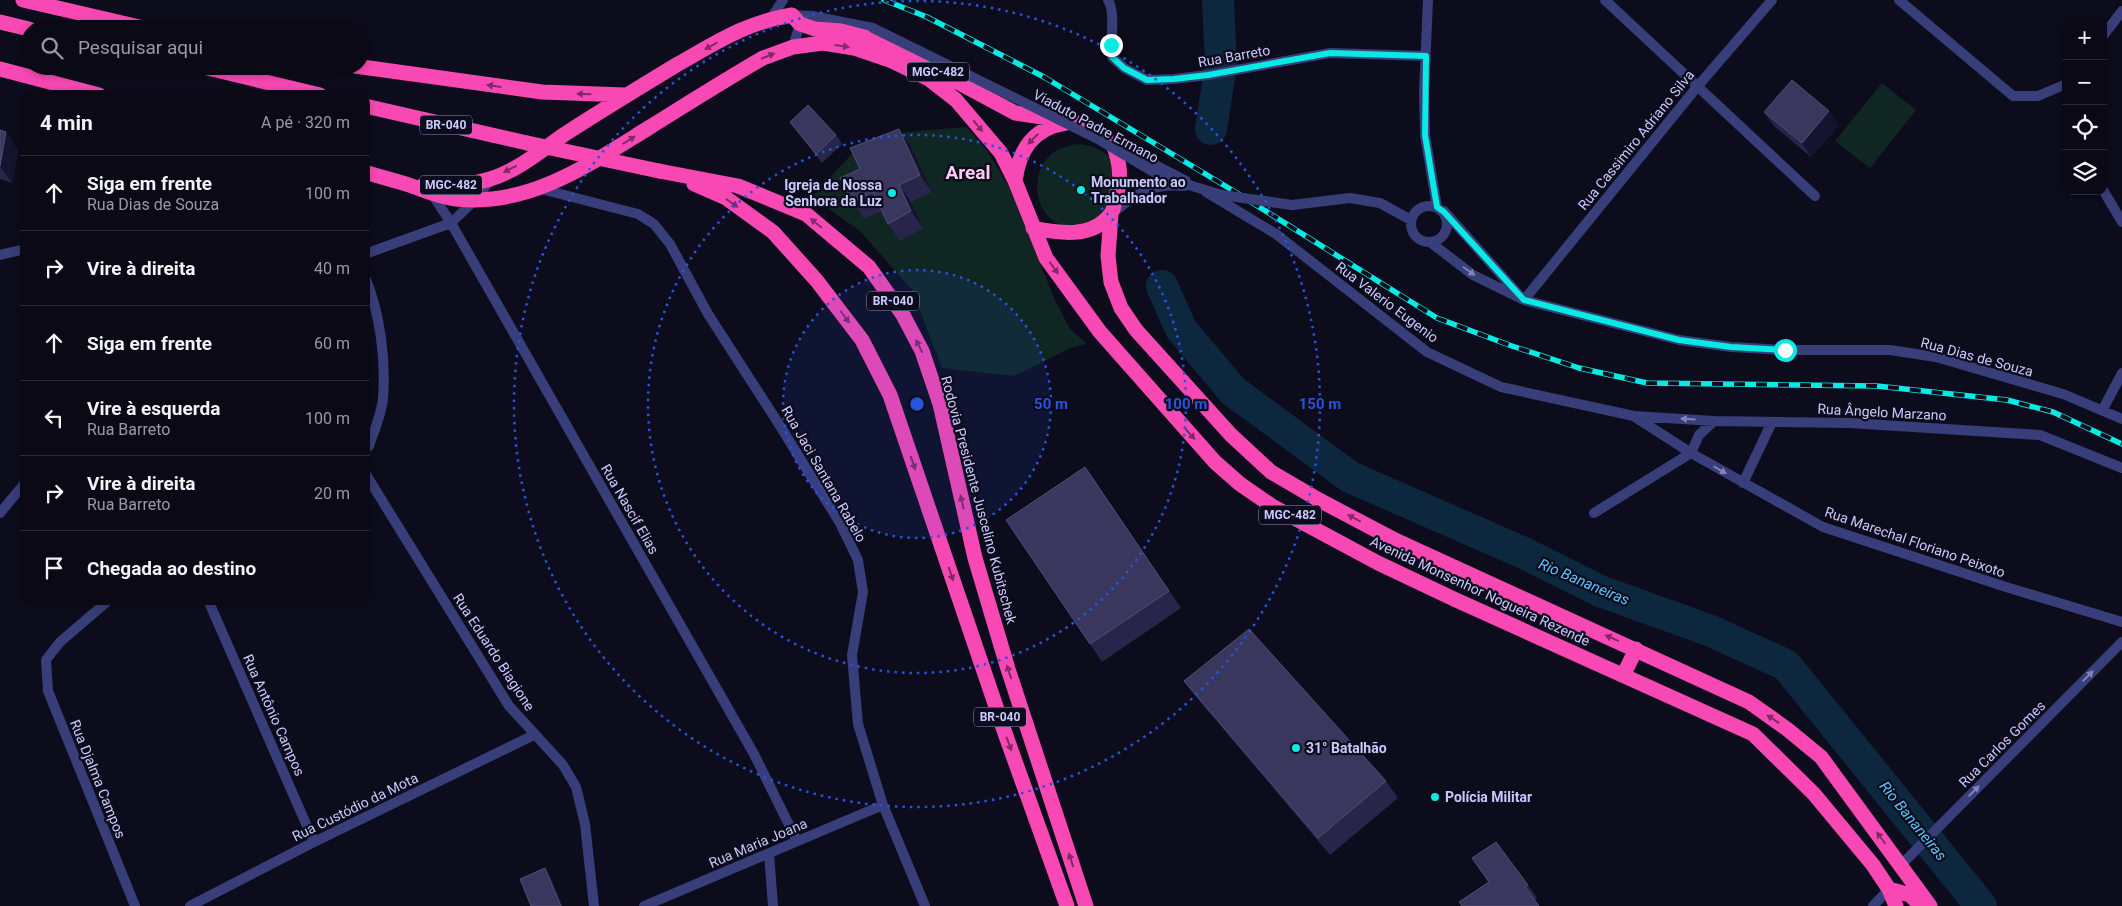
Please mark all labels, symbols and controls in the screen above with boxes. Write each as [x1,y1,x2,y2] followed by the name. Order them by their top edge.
[2062,15,2107,195] map controls
[2062,15,2107,60] button: +
[20,20,370,75] search box
[38,34,66,62] icon: search
[1100,34,1123,57] route end
[78,36,203,59] text: Pesquisar aqui
[703,42,718,50] one-way arrow
[834,42,850,50] one-way arrow
[1197,42,1271,70] street label: Rua Barreto
[761,52,776,60] one-way arrow
[2062,60,2107,105] button: −
[907,62,969,82] road number: MGC-482
[1575,67,1697,213] street label: Rua Cassimiro Adriano Silva
[486,82,502,90] one-way arrow
[1031,86,1161,166] street label: Viaduto Padre Ermano
[575,90,591,98] one-way arrow
[2062,105,2107,150] button: locate
[40,111,93,135] text: 4 min
[261,113,350,132] text: A pé · 320 m
[420,116,472,134] road number: BR-040
[973,119,984,132] one-way arrow
[1027,133,1039,145] one-way arrow
[623,135,636,145] one-way arrow
[2062,150,2107,195] button: layers
[945,161,991,184] district label: Areal
[503,165,518,173] one-way arrow
[87,172,212,195] text: Siga em frente
[1091,174,1186,206] place label: Monumento ao Trabalhador
[420,176,482,194] road number: MGC-482
[784,177,883,209] place label: Igreja de Nossa Senhora da Luz
[40,179,68,207] icon: ahead
[305,184,350,203] text: 100 m
[1075,184,1087,196] marker: Monumento ao Trabalhador
[886,187,898,199] marker: Igreja de Nossa Senhora da Luz
[87,195,219,214] text: Rua Dias de Souza
[725,198,738,208] one-way arrow
[811,217,823,229] one-way arrow
[40,254,68,282] icon: right
[87,257,196,280] text: Vire à direita
[1333,258,1441,346] street label: Rua Valerio Eugenio
[314,259,350,278] text: 40 m
[1049,262,1059,275] one-way arrow
[1462,266,1476,276] one-way arrow
[867,292,919,310] road number: BR-040
[840,310,850,324] one-way arrow
[40,329,68,357] icon: ahead
[87,332,212,355] text: Siga em frente
[314,334,350,353] text: 60 m
[1919,334,2035,380] street label: Rua Dias de Souza
[915,339,923,353] one-way arrow
[1774,339,1797,362] route start
[938,374,1020,627] street label: Rodovia Presidente Juscelino Kubitschek
[908,395,926,413] centre of rings
[1034,395,1068,413] text: 50 m
[1165,395,1207,413] text: 100 m
[1299,395,1341,413] text: 150 m
[87,397,220,420] text: Vire à esquerda
[1817,400,1947,423] street label: Rua Ângelo Marzano
[778,403,870,545] street label: Rua Jaci Santana Rabelo
[40,404,68,432] icon: left
[305,409,350,428] text: 100 m
[1680,415,1696,423] one-way arrow
[87,420,170,439] text: Rua Barreto
[1184,428,1196,440] one-way arrow
[910,456,918,471] one-way arrow
[598,461,662,557] street label: Rua Nascif Elias
[1713,465,1726,474] one-way arrow
[87,472,196,495] text: Vire à direita
[40,479,68,507] icon: right
[314,484,350,503] text: 20 m
[87,495,170,514] text: Rua Barreto
[958,495,966,510] one-way arrow
[1823,504,2007,580] street label: Rua Marechal Floriano Peixoto
[1259,506,1321,524] road number: MGC-482
[1347,514,1361,523] one-way arrow
[1368,533,1592,649] street label: Avenida Monsenhor Nogueira Rezende
[40,554,68,582] icon: arrive
[1536,555,1632,609] water label: Rio Bananeiras
[87,557,256,580] text: Chegada ao destino
[947,566,955,581] one-way arrow
[450,590,538,714] street label: Rua Eduardo Biagione
[1605,634,1619,642] one-way arrow
[240,652,308,778] street label: Rua Antônio Campos
[1004,665,1012,680] one-way arrow
[2082,670,2094,682] one-way arrow
[1956,698,2048,790] street label: Rua Carlos Gomes
[974,708,1026,726] road number: BR-040
[1766,714,1780,724] one-way arrow
[67,717,129,841] street label: Rua Djalma Campos
[1005,737,1013,752] one-way arrow
[1306,740,1387,756] place label: 31° Batalhão
[1290,742,1302,754] marker: 31° Batalhão
[289,770,421,844] street label: Rua Custódio da Mota
[1876,778,1950,864] water label: Rio Bananeiras
[1968,786,1980,798] one-way arrow
[1445,789,1532,805] place label: Polícia Militar
[1429,791,1441,803] marker: Polícia Militar
[706,815,810,871] street label: Rua Maria Joana
[1876,831,1886,845] one-way arrow
[1067,852,1074,867] one-way arrow

